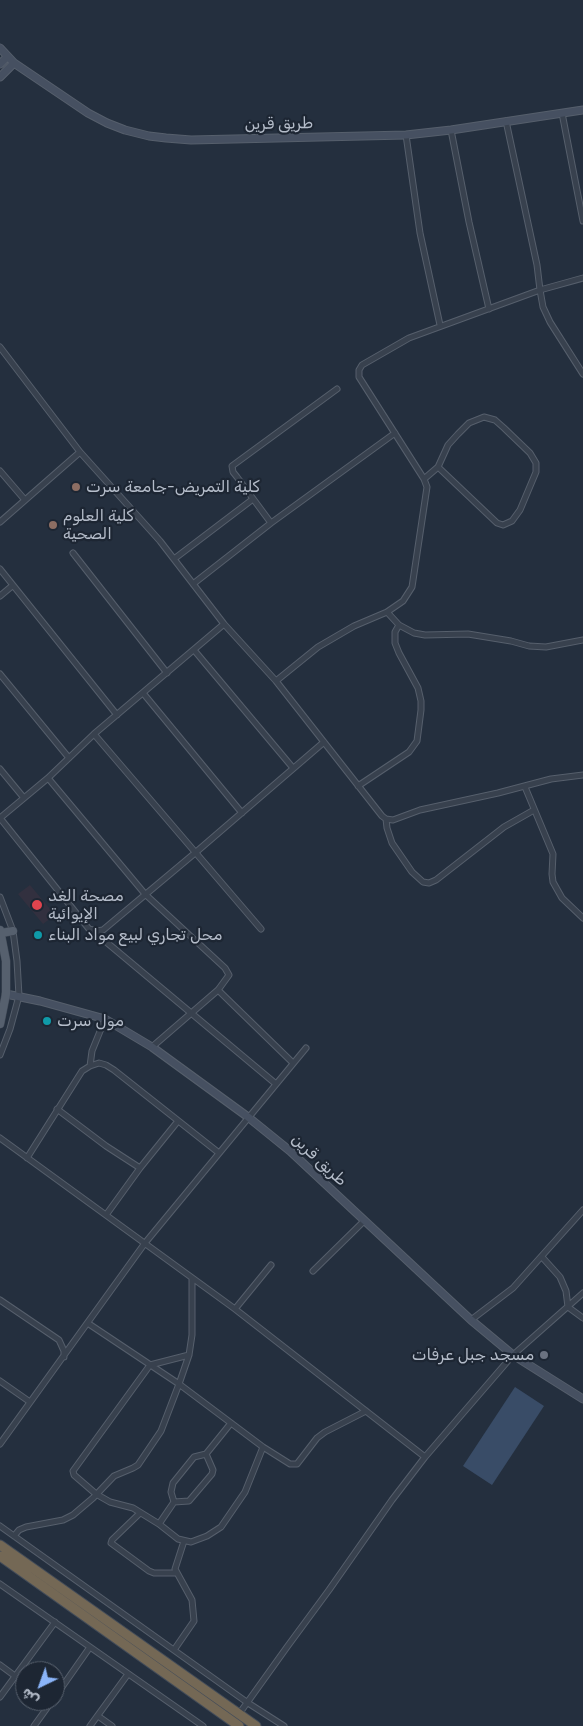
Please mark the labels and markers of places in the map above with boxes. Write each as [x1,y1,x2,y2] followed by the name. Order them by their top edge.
[86,477,260,497] place label: كلية التمريض-جامعة سرت
[70,481,82,493] marker: كلية التمريض-جامعة سرت
[63,506,134,544] place label: كلية العلوم الصحية
[47,519,59,531] marker: كلية العلوم الصحية
[48,886,124,924] place label: مصحة الغد الإيوائية
[30,898,44,912] marker: مصحة الغد الإيوائية
[48,925,222,945] place label: محل تجاري لبيع مواد البناء
[32,929,44,941] marker: محل تجاري لبيع مواد البناء
[57,1011,124,1031] place label: مول سرت
[41,1015,53,1027] marker: مول سرت
[412,1345,534,1365] place label: مسجد جبل عرفات
[538,1349,550,1361] marker: مسجد جبل عرفات

